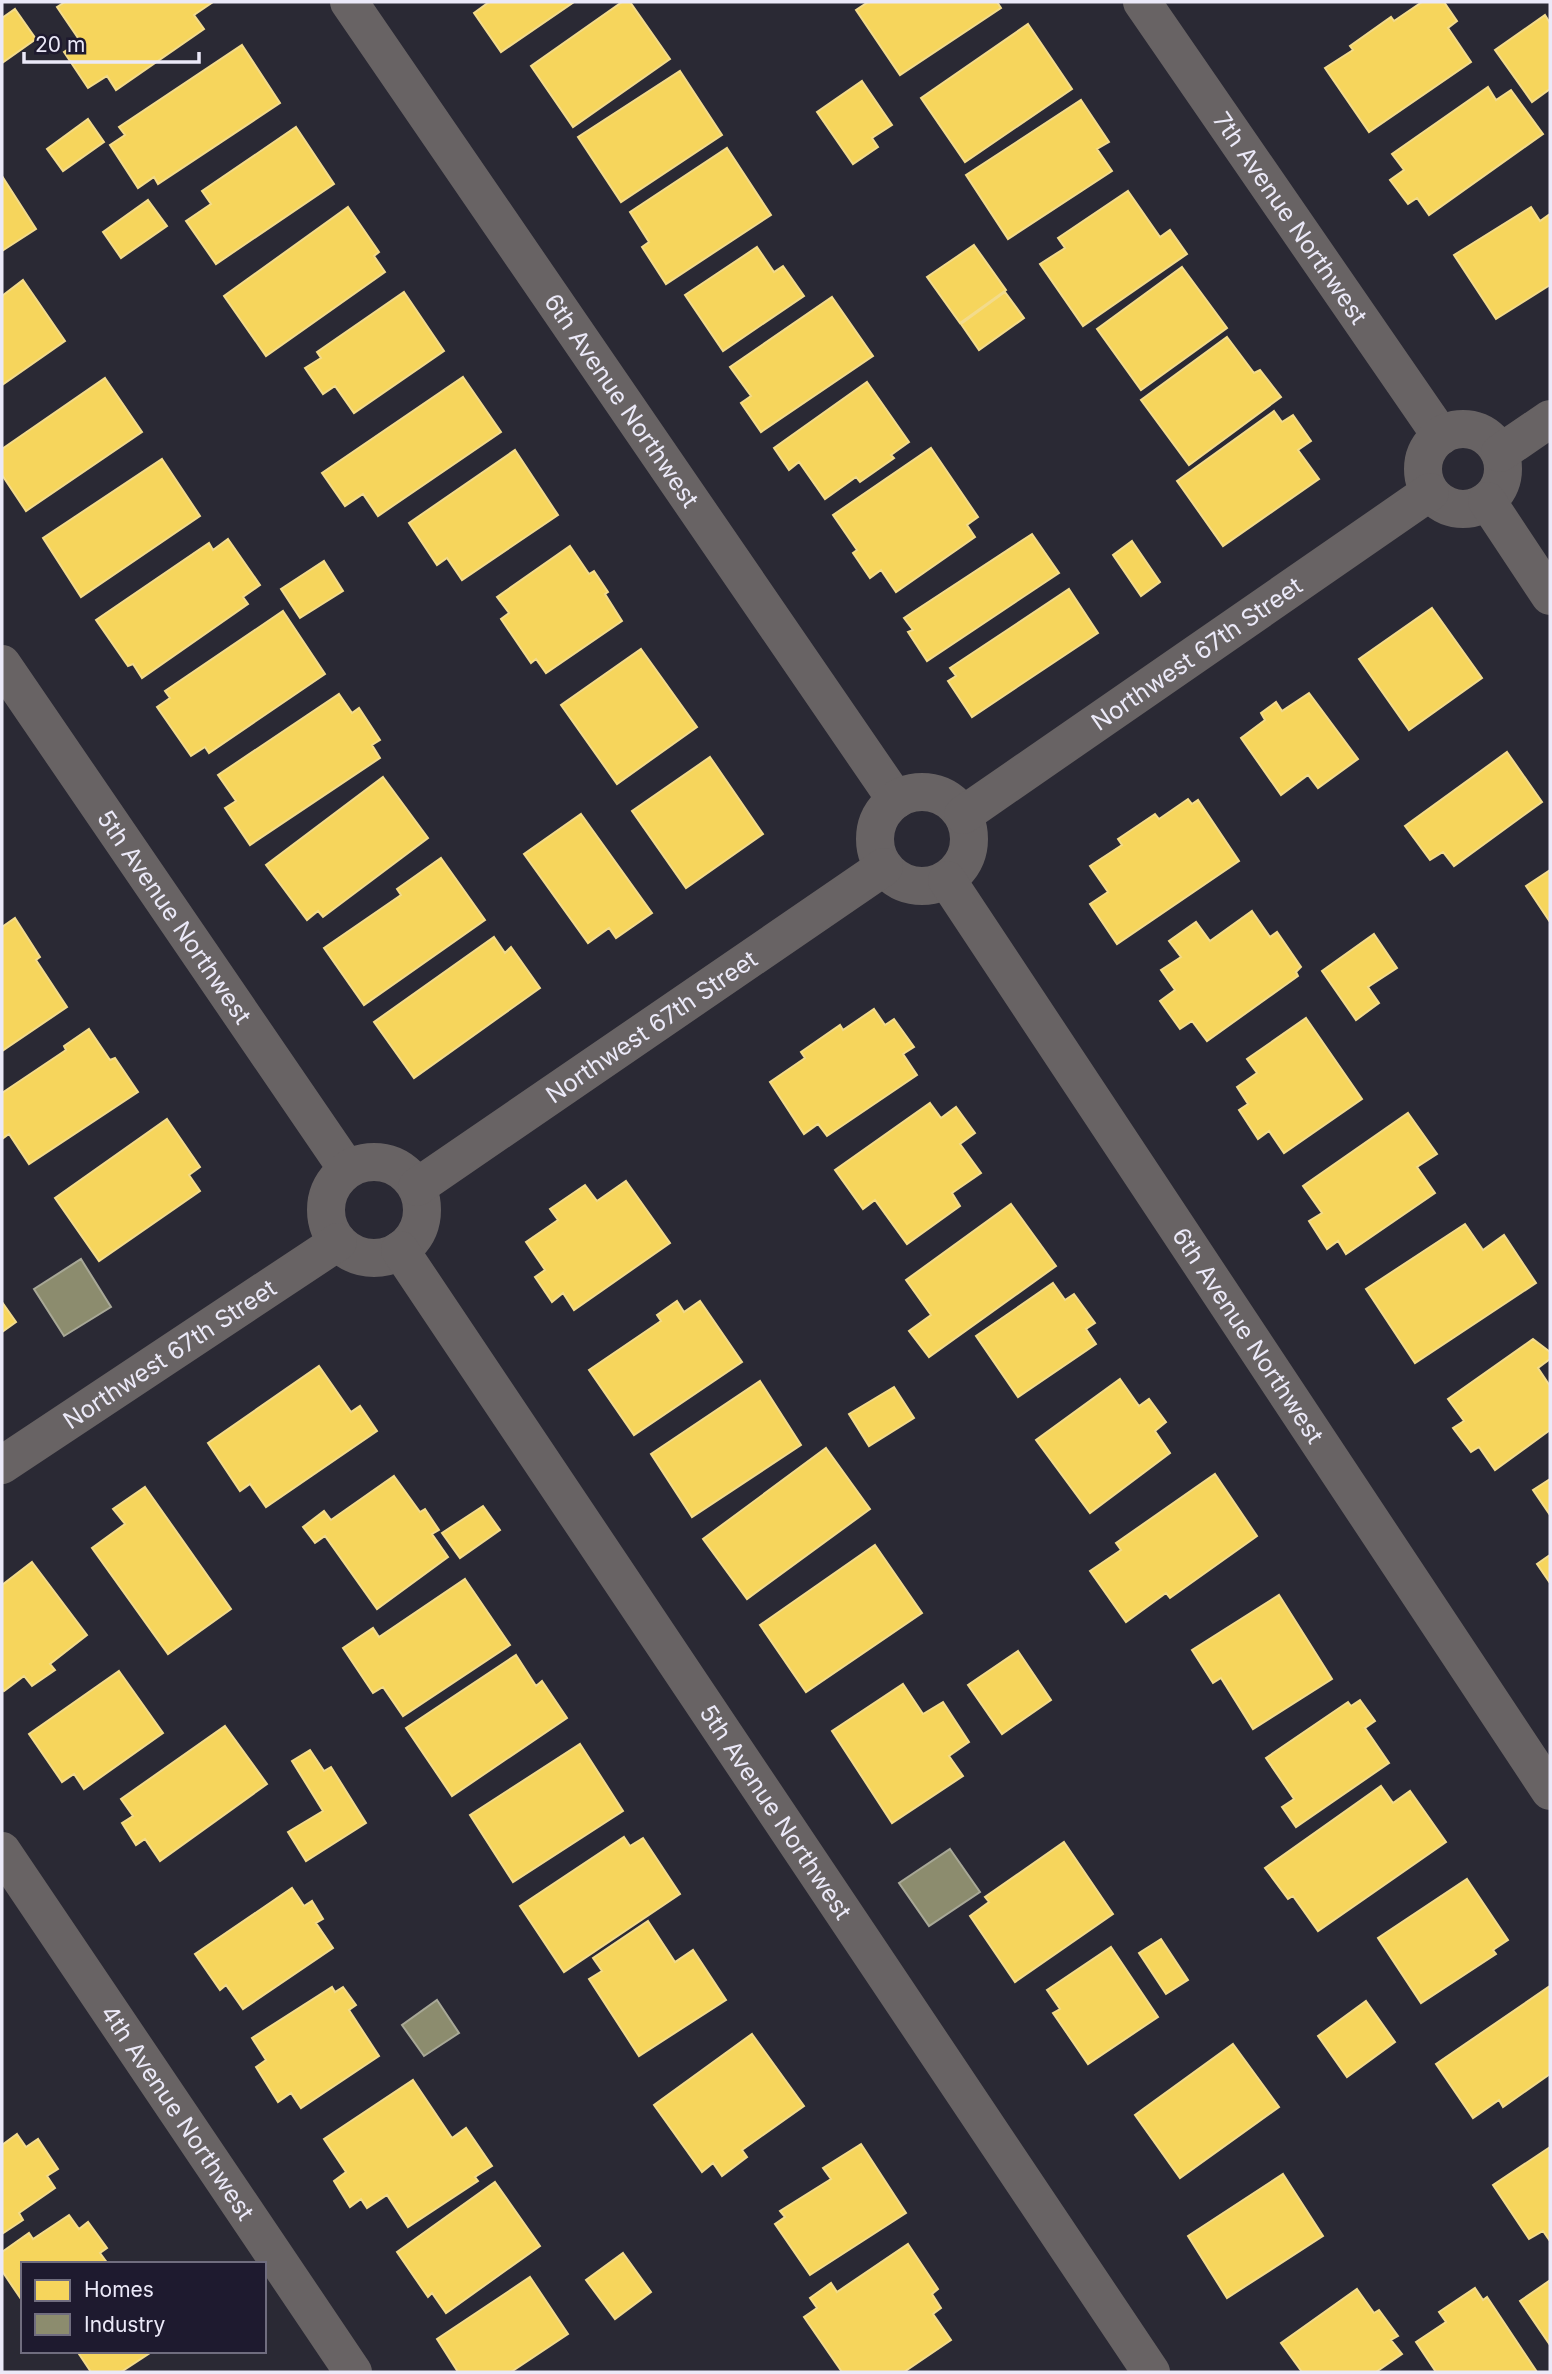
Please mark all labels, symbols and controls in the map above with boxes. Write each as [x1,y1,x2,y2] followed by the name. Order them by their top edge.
[24,21,200,65] scale bar
[35,32,85,57] text: 20 m
[1207,106,1374,330] street label: 7th Avenue Northwest
[539,288,706,513] street label: 6th Avenue Northwest
[1086,570,1308,736] street label: Northwest 67th Street
[91,804,258,1029] street label: 5th Avenue Northwest
[540,944,763,1109] street label: Northwest 67th Street
[1167,1222,1330,1449] street label: 6th Avenue Northwest
[57,1273,282,1435] street label: Northwest 67th Street
[694,1699,858,1925] street label: 5th Avenue Northwest
[95,1999,261,2225] street label: 4th Avenue Northwest
[21,2262,266,2353] legend
[84,2277,154,2302] text: Homes
[84,2312,166,2337] text: Industry

